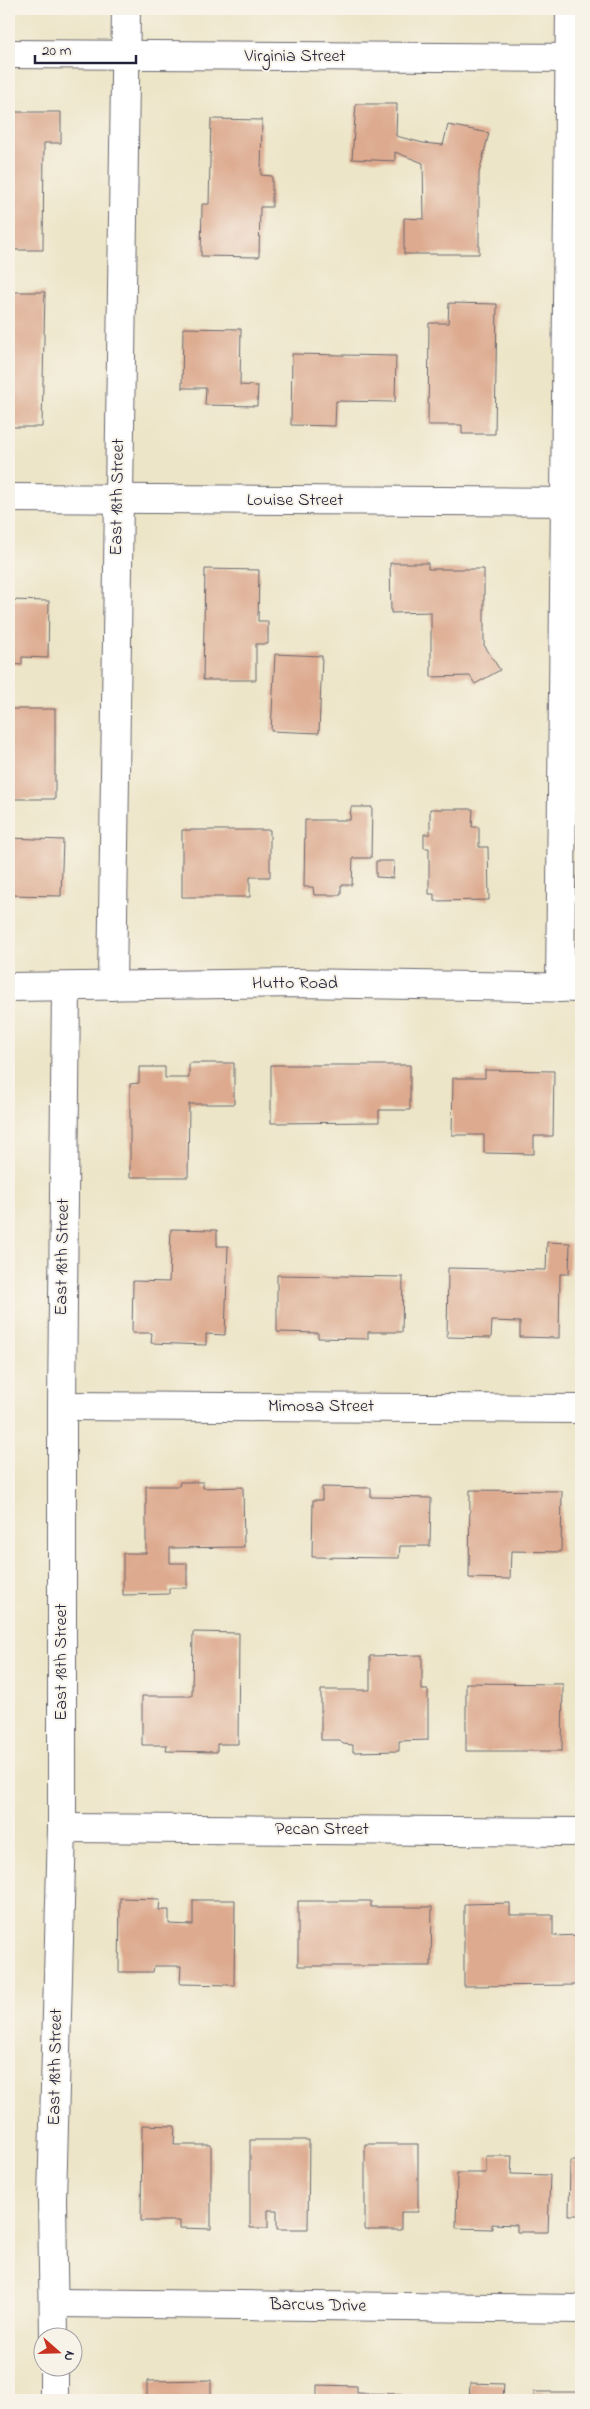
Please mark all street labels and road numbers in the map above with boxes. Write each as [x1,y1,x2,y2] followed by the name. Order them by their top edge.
[243,44,346,71] street label: Virginia Street
[104,438,132,556] street label: East 18th Street
[247,488,343,514] street label: Louise Street
[252,971,338,997] street label: Hutto Road
[49,1198,77,1316] street label: East 18th Street
[268,1394,374,1420] street label: Mimosa Street
[49,1603,75,1721] street label: East 18th Street
[275,1817,369,1843] street label: Pecan Street
[42,2008,70,2126] street label: East 18th Street
[268,2292,368,2320] street label: Barcus Drive

